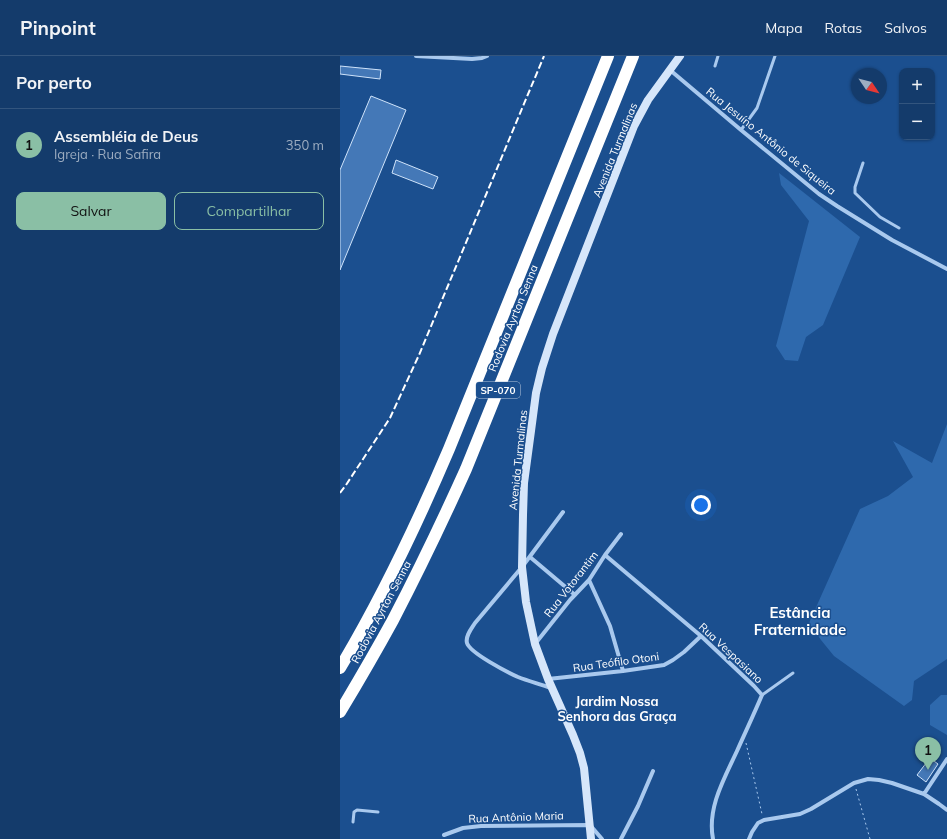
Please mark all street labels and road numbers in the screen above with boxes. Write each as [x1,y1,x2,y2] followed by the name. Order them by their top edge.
[703,84,839,198] street label: Rua Jesuíno Antônio de Siqueira
[590,101,640,199] street label: Avenida Turmalinas
[485,262,541,374] street label: Rodovia Ayrton Senna
[476,382,520,398] road number: SP-070
[506,409,530,511] street label: Avenida Turmalinas
[541,548,601,620] street label: Rua Votorantim
[348,558,414,666] street label: Rodovia Ayrton Senna
[696,620,766,686] street label: Rua Vespasiano
[572,649,660,675] street label: Rua Teófilo Otoni
[468,808,564,826] street label: Rua Antônio Maria

